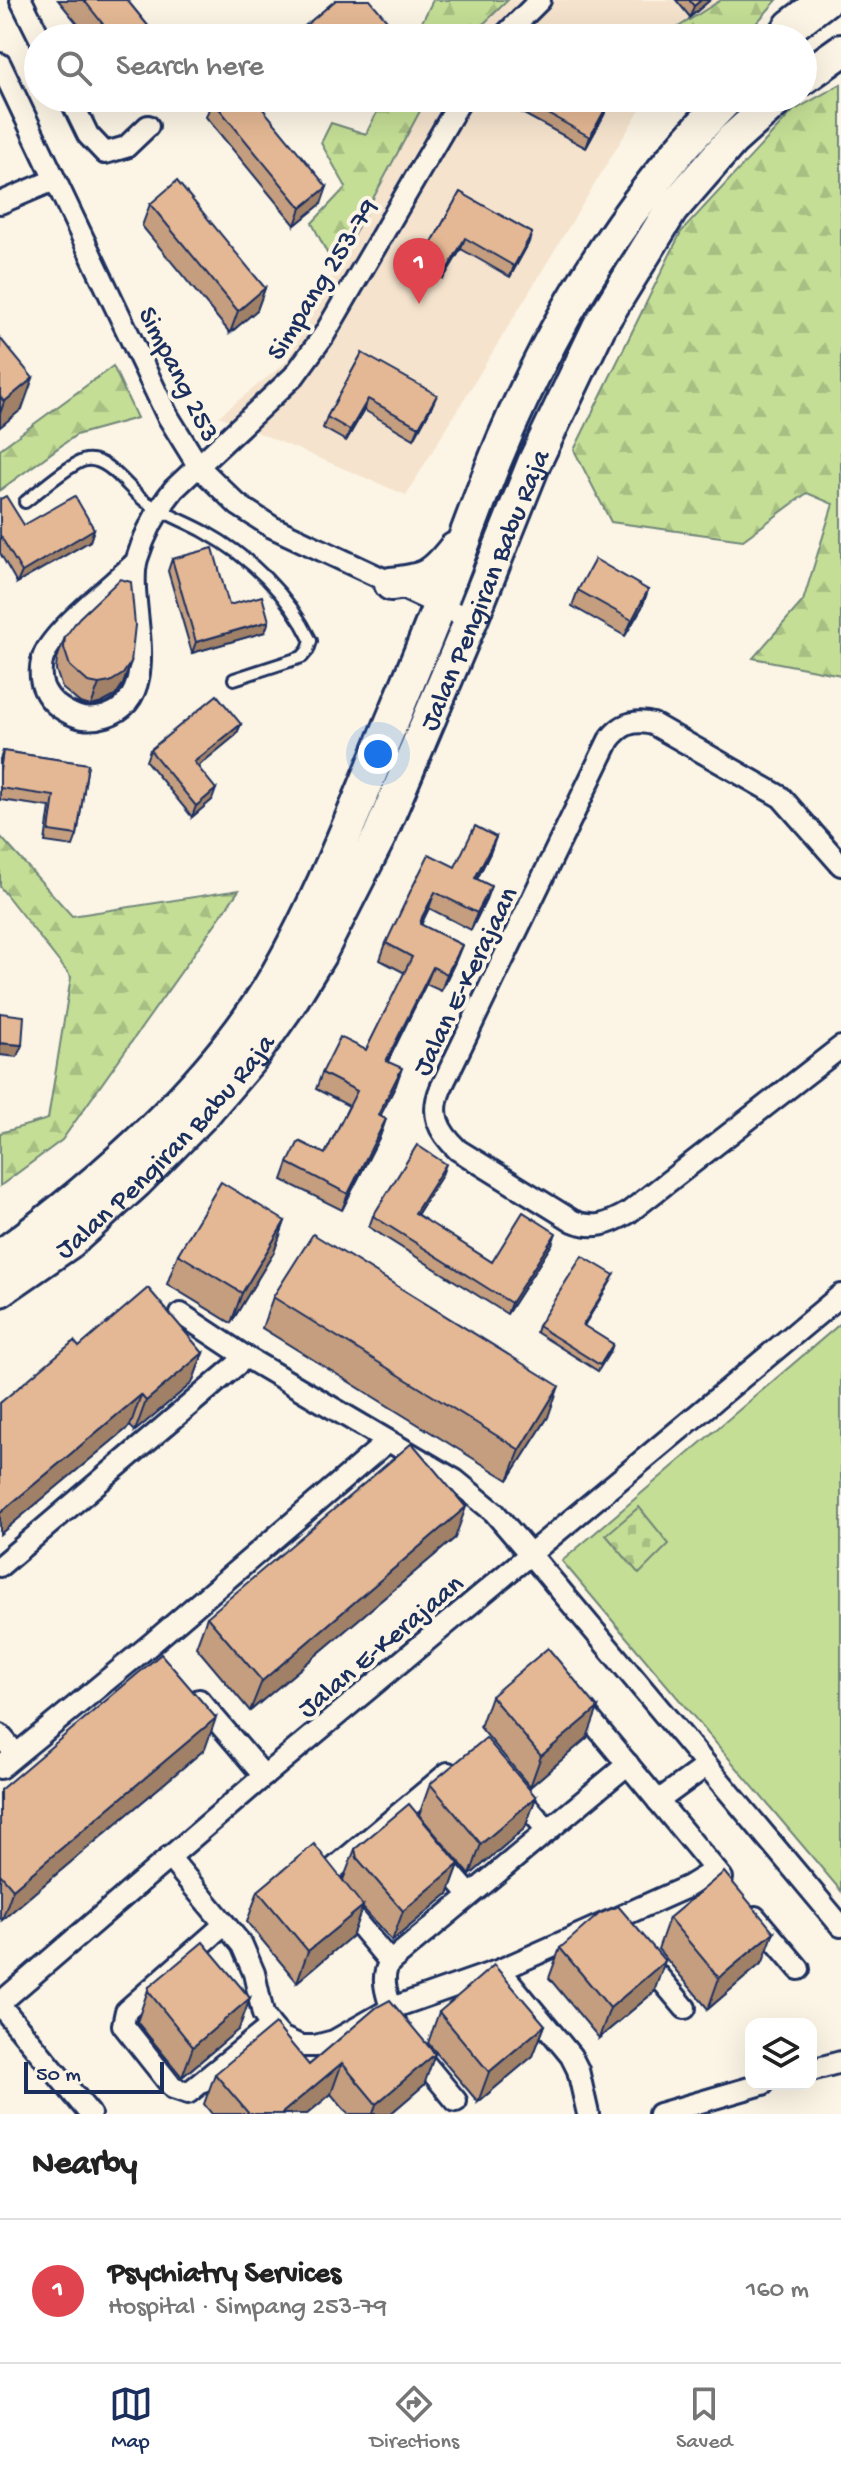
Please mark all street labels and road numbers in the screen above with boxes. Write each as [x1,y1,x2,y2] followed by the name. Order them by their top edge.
[261,193,387,367] street label: Simpang 253-79
[129,302,225,448] street label: Simpang 253
[414,443,560,736] street label: Jalan Pengiran Babu Raja
[407,881,527,1082] street label: Jalan E-Kerajaan
[50,1028,285,1268] street label: Jalan Pengiran Babu Raja
[292,1568,472,1726] street label: Jalan E-Kerajaan

